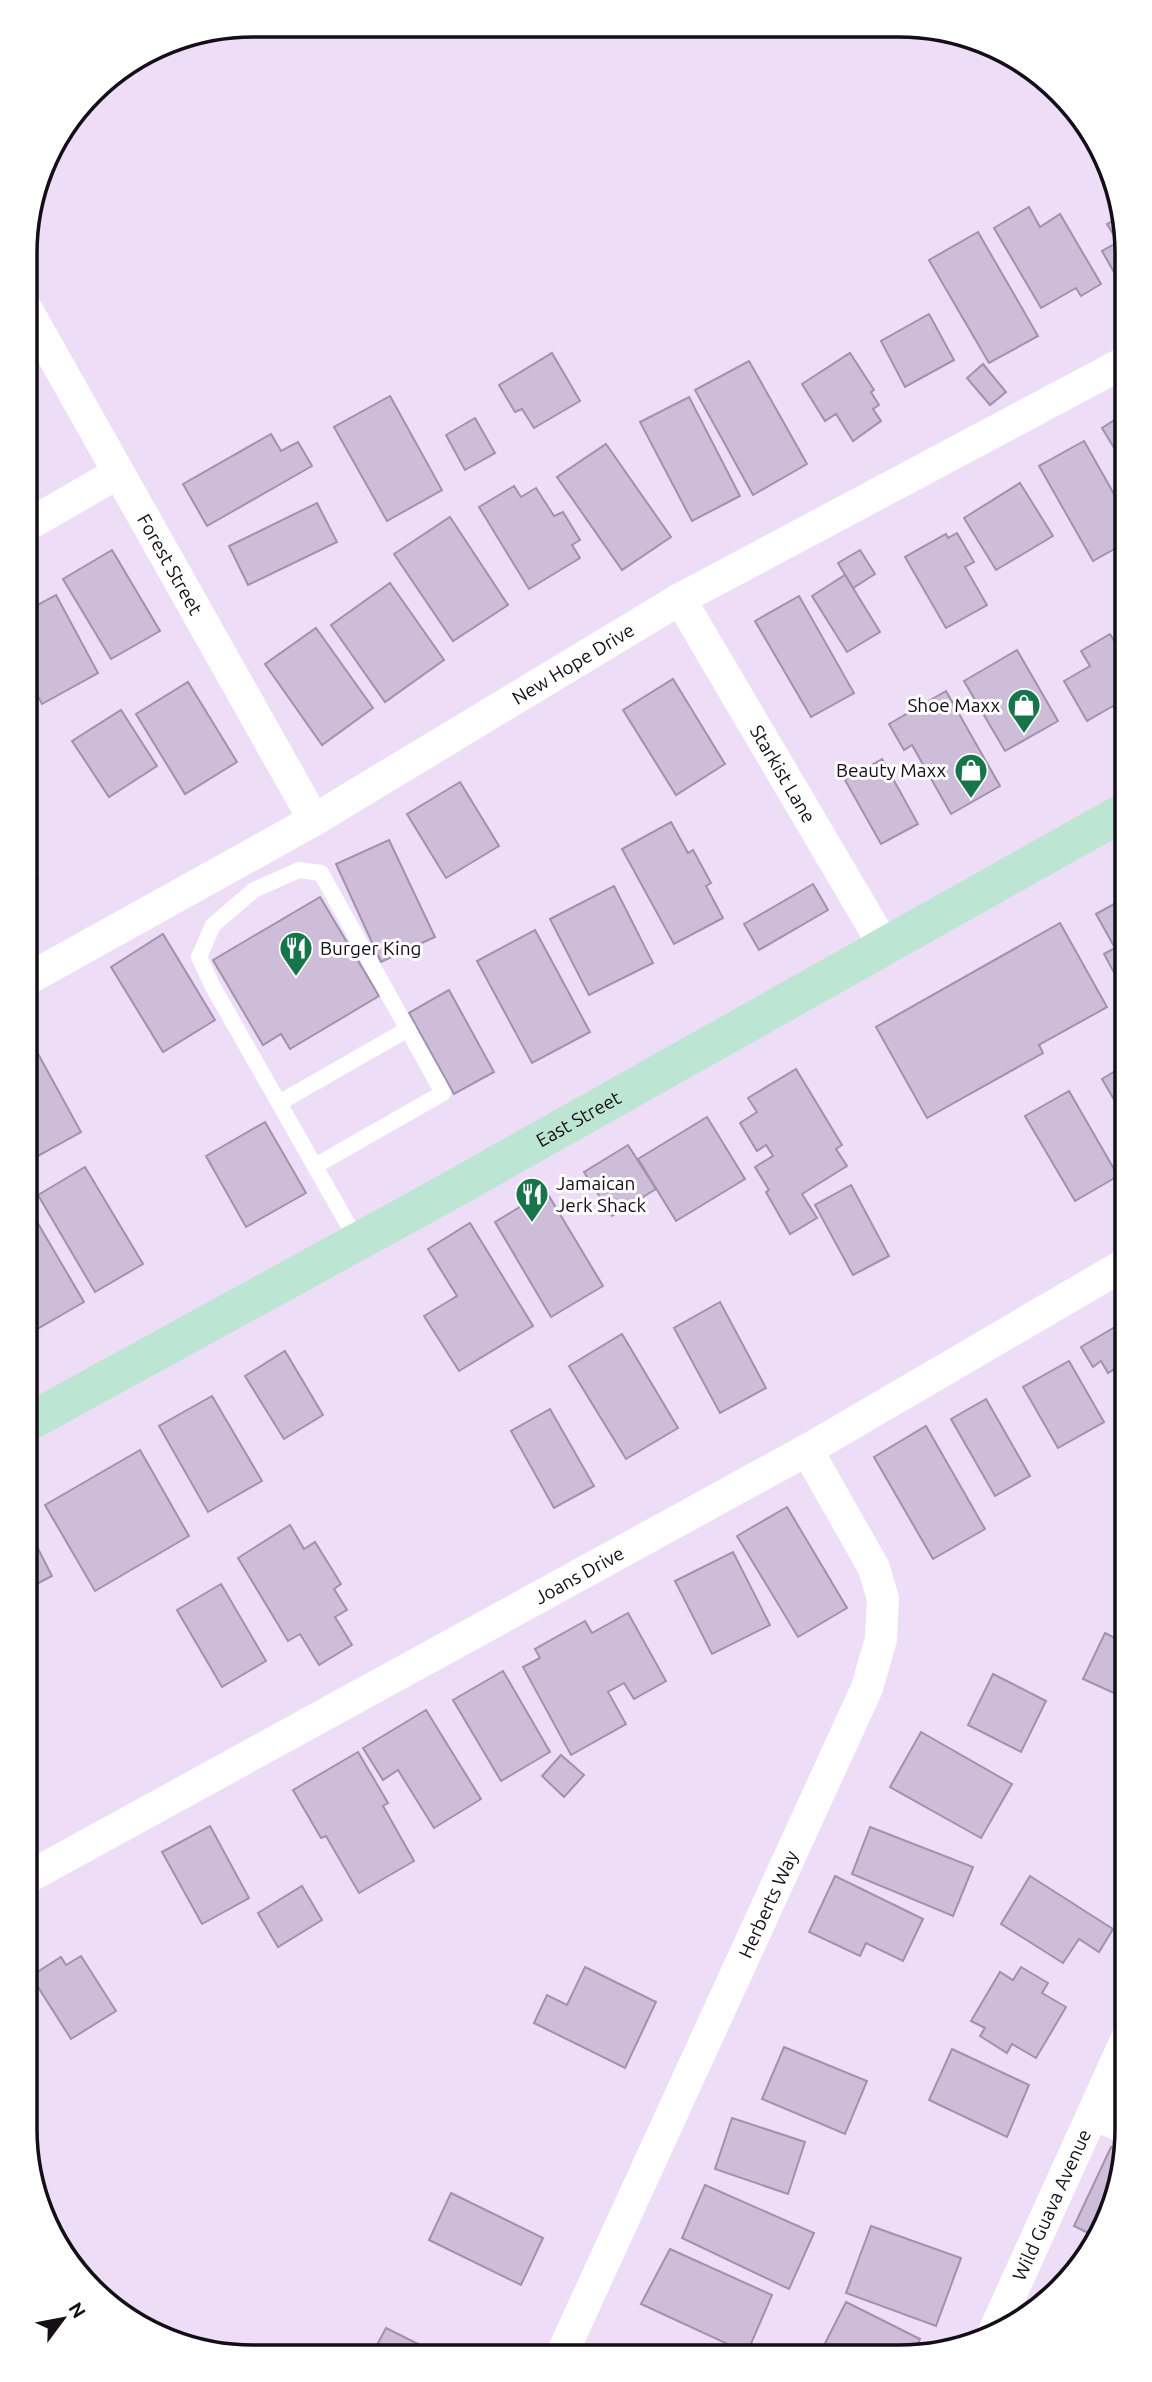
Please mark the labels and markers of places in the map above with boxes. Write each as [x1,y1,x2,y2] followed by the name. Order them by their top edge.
[1005,686,1043,735] shop icon: Shoe Maxx
[907,694,1000,716] place label: Shoe Maxx
[952,751,990,800] shop icon: Beauty Maxx
[836,759,946,781] place label: Beauty Maxx
[277,929,315,978] restaurant icon: Burger King
[320,937,421,959] place label: Burger King
[556,1172,646,1216] place label: Jamaican Jerk Shack
[513,1175,551,1224] restaurant icon: Jamaican Jerk Shack

